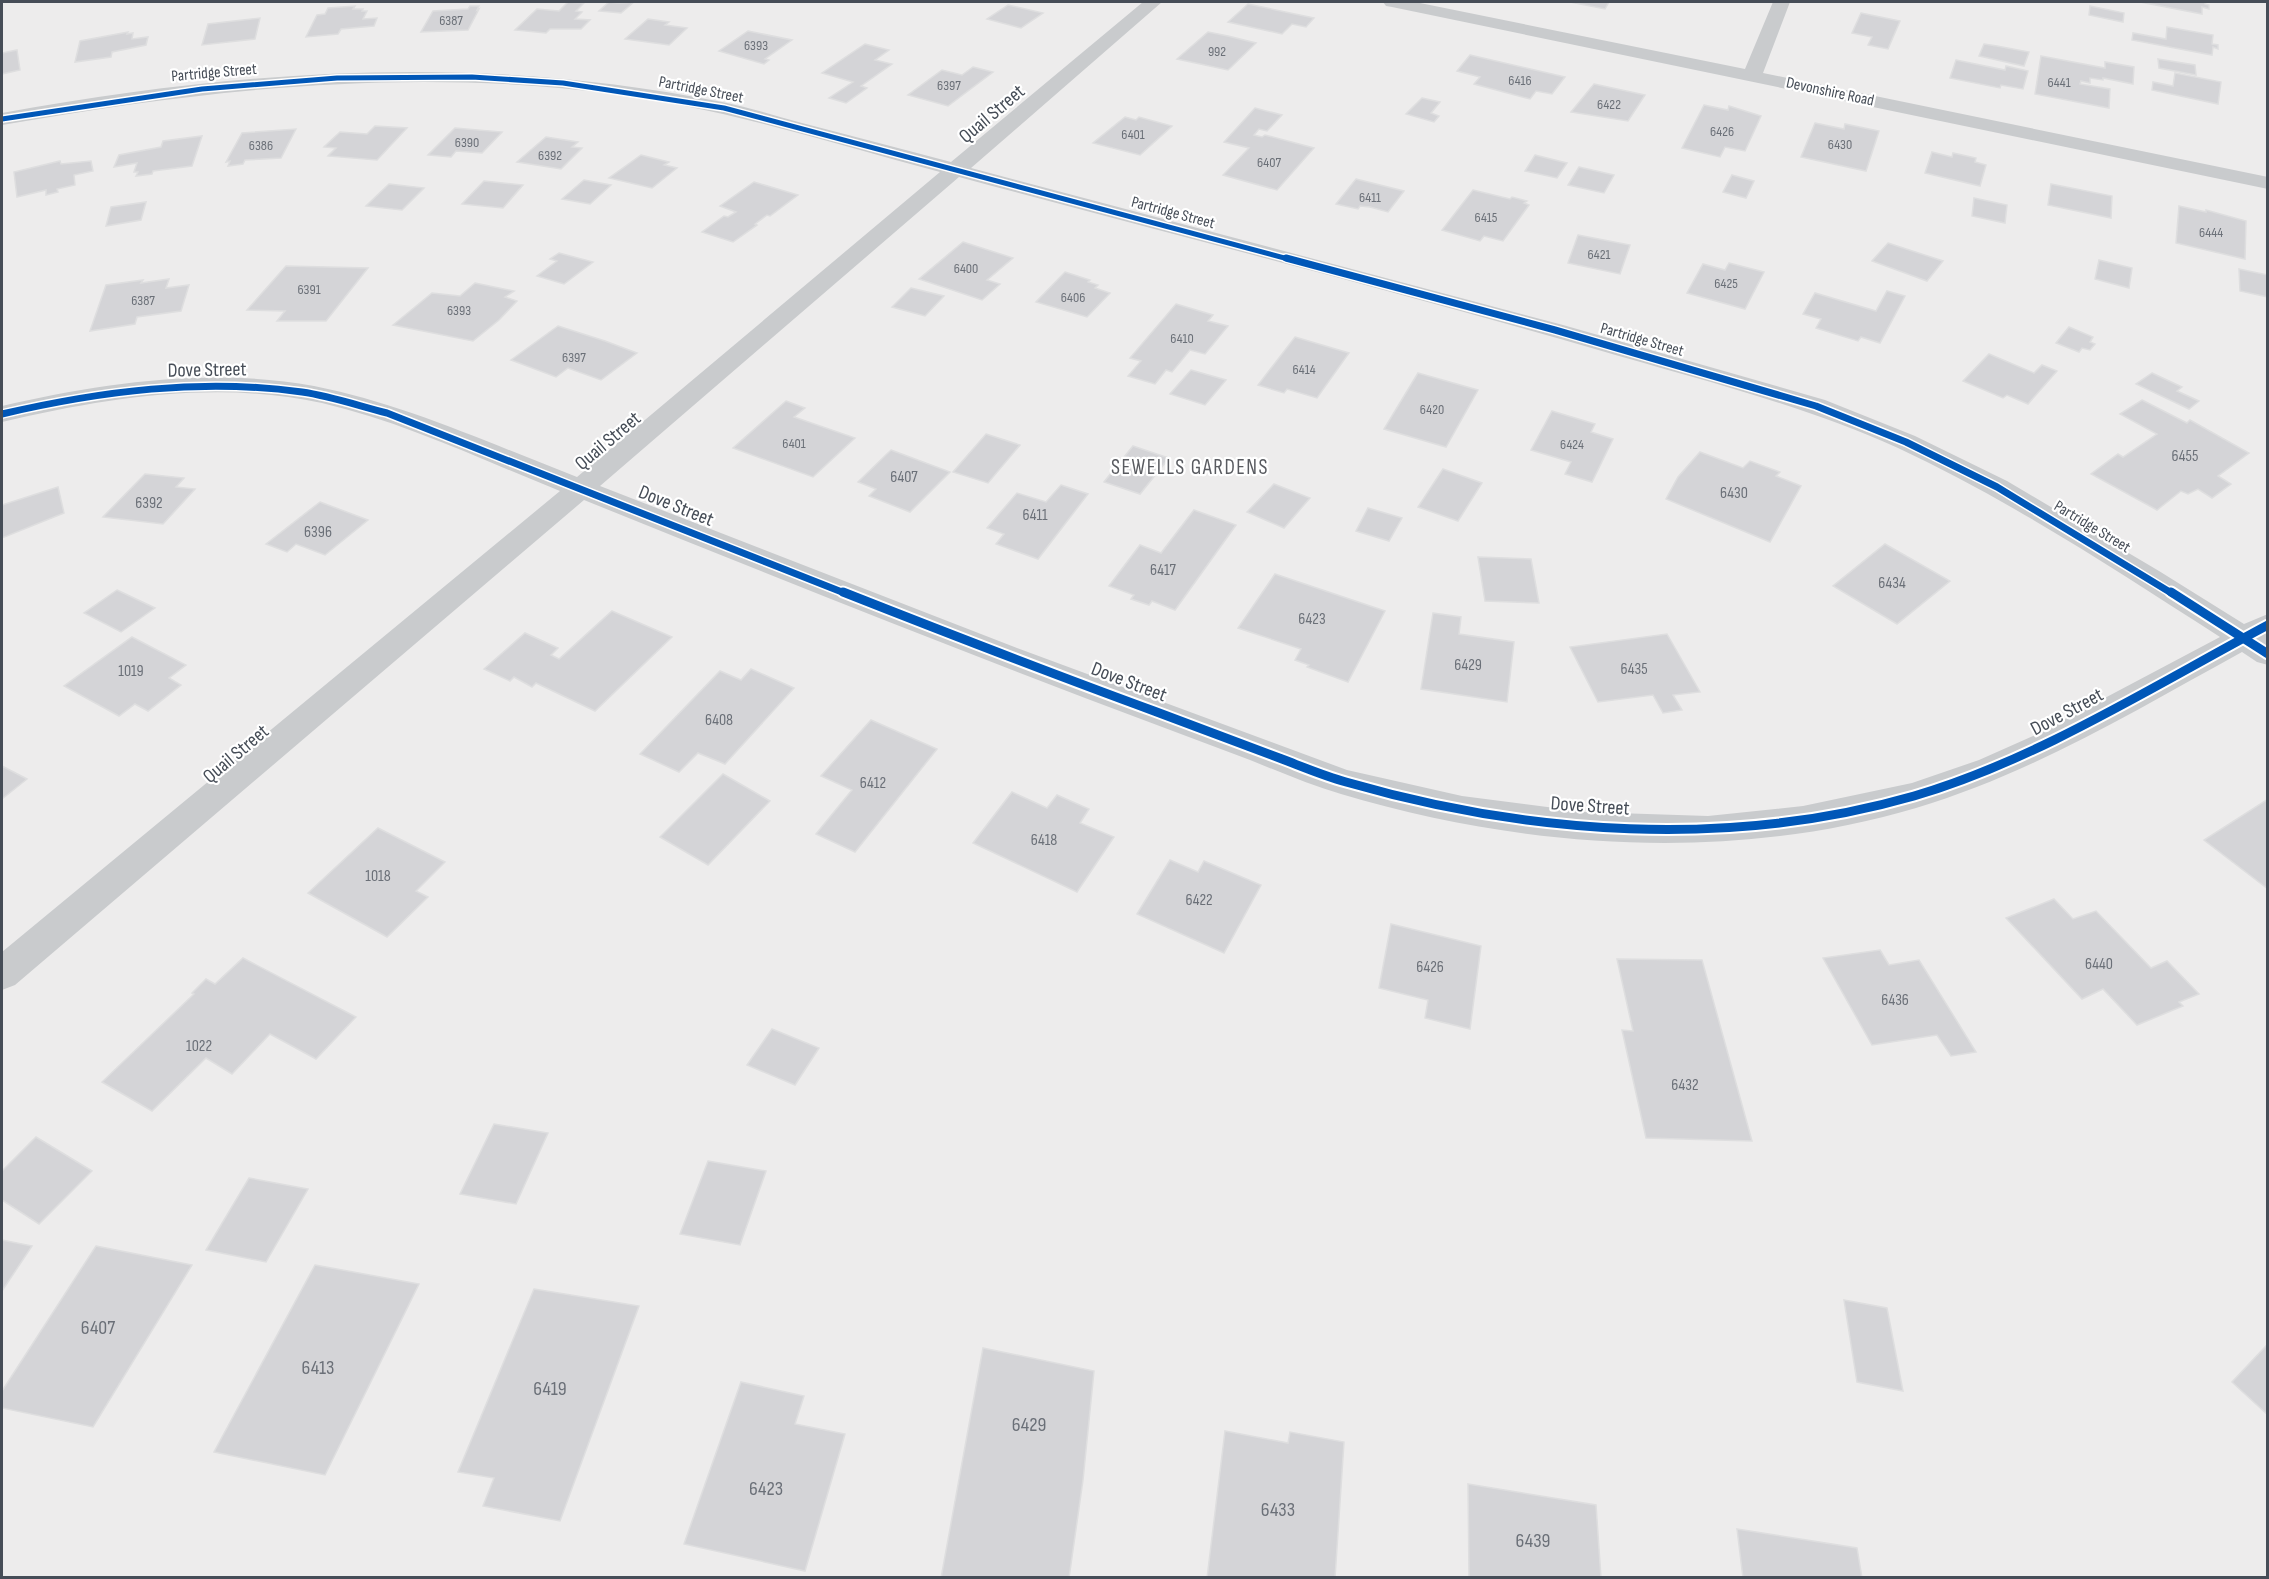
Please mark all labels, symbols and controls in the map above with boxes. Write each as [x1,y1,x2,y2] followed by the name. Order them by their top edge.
[439,12,463,29] house number: 6387
[744,37,768,54] house number: 6393
[1208,43,1226,60] house number: 992
[170,60,258,86] street label: Partridge Street
[1508,72,1532,89] house number: 6416
[657,73,745,108] street label: Partridge Street
[1784,73,1876,111] street label: Devonshire Road
[2047,74,2071,91] house number: 6441
[937,77,961,94] house number: 6397
[954,79,1030,149] street label: Quail Street
[1597,96,1621,113] house number: 6422
[1710,123,1734,140] house number: 6426
[1121,126,1145,143] house number: 6401
[455,134,479,151] house number: 6390
[1828,136,1852,153] house number: 6430
[249,137,273,154] house number: 6386
[538,147,562,164] house number: 6392
[1257,154,1281,171] house number: 6407
[1359,189,1381,206] house number: 6411
[1129,193,1217,233] street label: Partridge Street
[1475,209,1498,226] house number: 6415
[2199,224,2223,241] house number: 6444
[1587,246,1611,263] house number: 6421
[954,260,978,277] house number: 6400
[1714,275,1738,292] house number: 6425
[297,281,321,298] house number: 6391
[1061,289,1085,306] house number: 6406
[131,292,155,309] house number: 6387
[447,302,471,319] house number: 6393
[1598,319,1686,361] street label: Partridge Street
[1170,330,1194,347] house number: 6410
[562,349,586,366] house number: 6397
[167,357,247,383] street label: Dove Street
[1292,361,1316,378] house number: 6414
[1420,401,1444,418] house number: 6420
[570,406,646,476] street label: Quail Street
[782,435,806,452] house number: 6401
[1560,436,1584,453] house number: 6424
[2172,447,2198,466] house number: 6455
[1111,455,1269,480] district label: SEWELLS GARDENS
[890,468,918,487] house number: 6407
[635,480,717,532] street label: Dove Street
[1720,484,1748,503] house number: 6430
[135,494,163,513] house number: 6392
[2050,497,2134,557] street label: Partridge Street
[1022,506,1048,525] house number: 6411
[304,523,332,542] house number: 6396
[1150,561,1177,580] house number: 6417
[1878,574,1906,593] house number: 6434
[1298,610,1326,629] house number: 6423
[1454,656,1482,675] house number: 6429
[1088,657,1170,707] street label: Dove Street
[1620,660,1648,679] house number: 6435
[118,662,144,681] house number: 1019
[2026,683,2108,741] street label: Dove Street
[705,711,733,730] house number: 6408
[198,719,274,789] street label: Quail Street
[860,774,886,793] house number: 6412
[1550,791,1630,821] street label: Dove Street
[1031,831,1057,850] house number: 6418
[365,867,391,886] house number: 1018
[1185,891,1213,910] house number: 6422
[2085,955,2113,974] house number: 6440
[1416,958,1444,977] house number: 6426
[1881,991,1909,1010] house number: 6436
[186,1037,212,1056] house number: 1022
[1671,1076,1699,1095] house number: 6432
[81,1316,115,1340] house number: 6407
[302,1356,334,1380] house number: 6413
[533,1377,567,1401] house number: 6419
[1012,1413,1046,1437] house number: 6429
[749,1477,783,1501] house number: 6423
[1261,1498,1295,1522] house number: 6433
[1516,1529,1550,1553] house number: 6439

